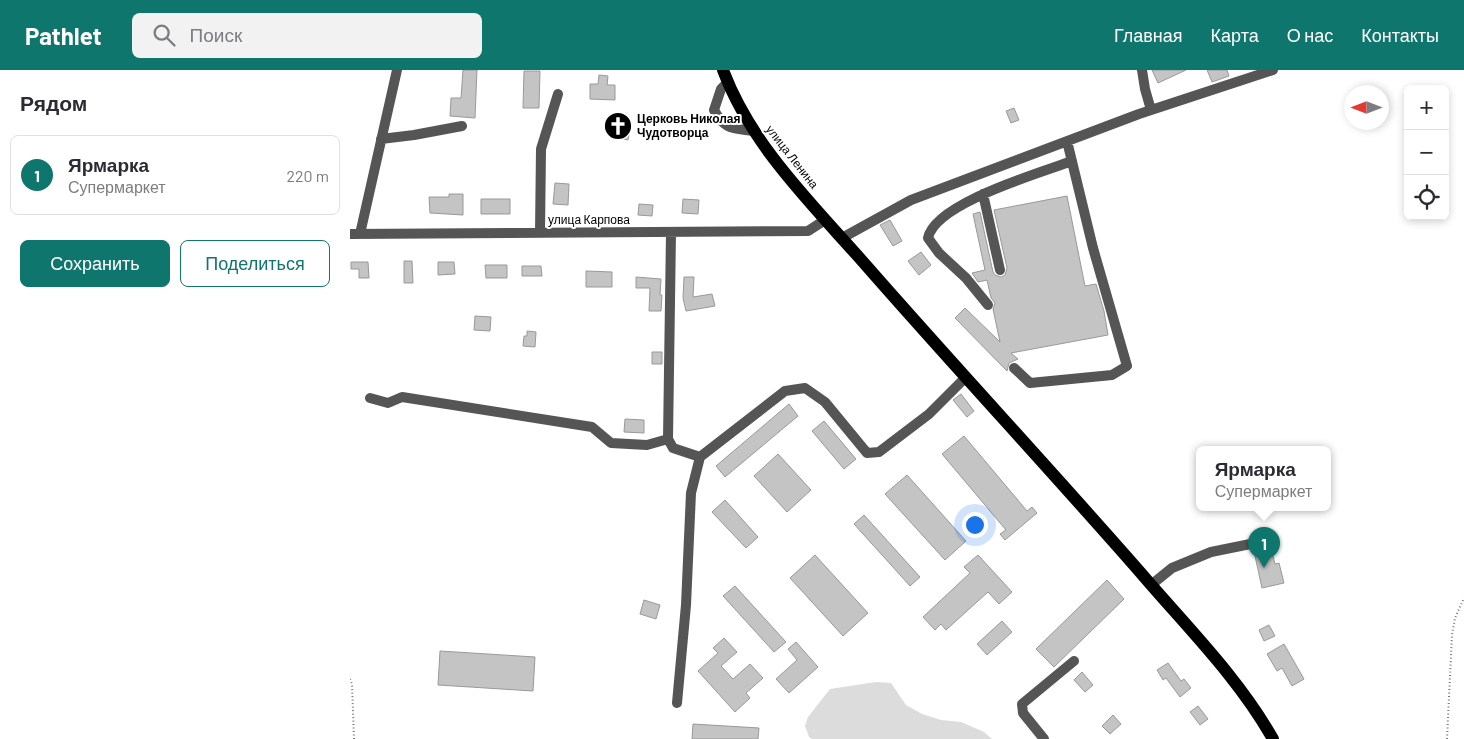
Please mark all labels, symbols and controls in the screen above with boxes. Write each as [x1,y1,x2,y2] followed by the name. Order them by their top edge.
[132,13,482,58] search box
[25,21,102,50] text: Pathlet
[150,21,178,49] icon: search
[190,23,242,46] text: Поиск
[1114,24,1183,46] text: Главная
[1211,24,1259,46] text: Карта
[1287,24,1333,46] text: О нас
[1361,24,1439,46] text: Контакты
[1344,85,1389,130] north arrow
[1404,85,1449,220] map controls
[1404,85,1449,130] button: +
[20,90,87,115] text: Рядом
[603,111,633,141] church icon: Церковь Николая Чудотворца
[637,111,740,140] place label: Церковь Николая Чудотворца
[763,122,822,192] street label: улица Ленина
[1404,130,1449,175] button: −
[68,153,149,176] text: Ярмарка
[34,166,40,185] text: 1
[286,166,329,185] text: 220 m
[1404,175,1449,220] button: locate
[68,177,166,196] text: Супермаркет
[548,212,630,227] street label: улица Карпова
[20,240,170,287] button: Сохранить
[180,240,330,287] button: Поделиться
[1196,446,1331,511] popup
[1215,457,1296,480] text: Ярмарка
[1215,481,1312,500] text: Супермаркет
[962,512,988,538] your location
[1248,527,1280,568] pin: 1

